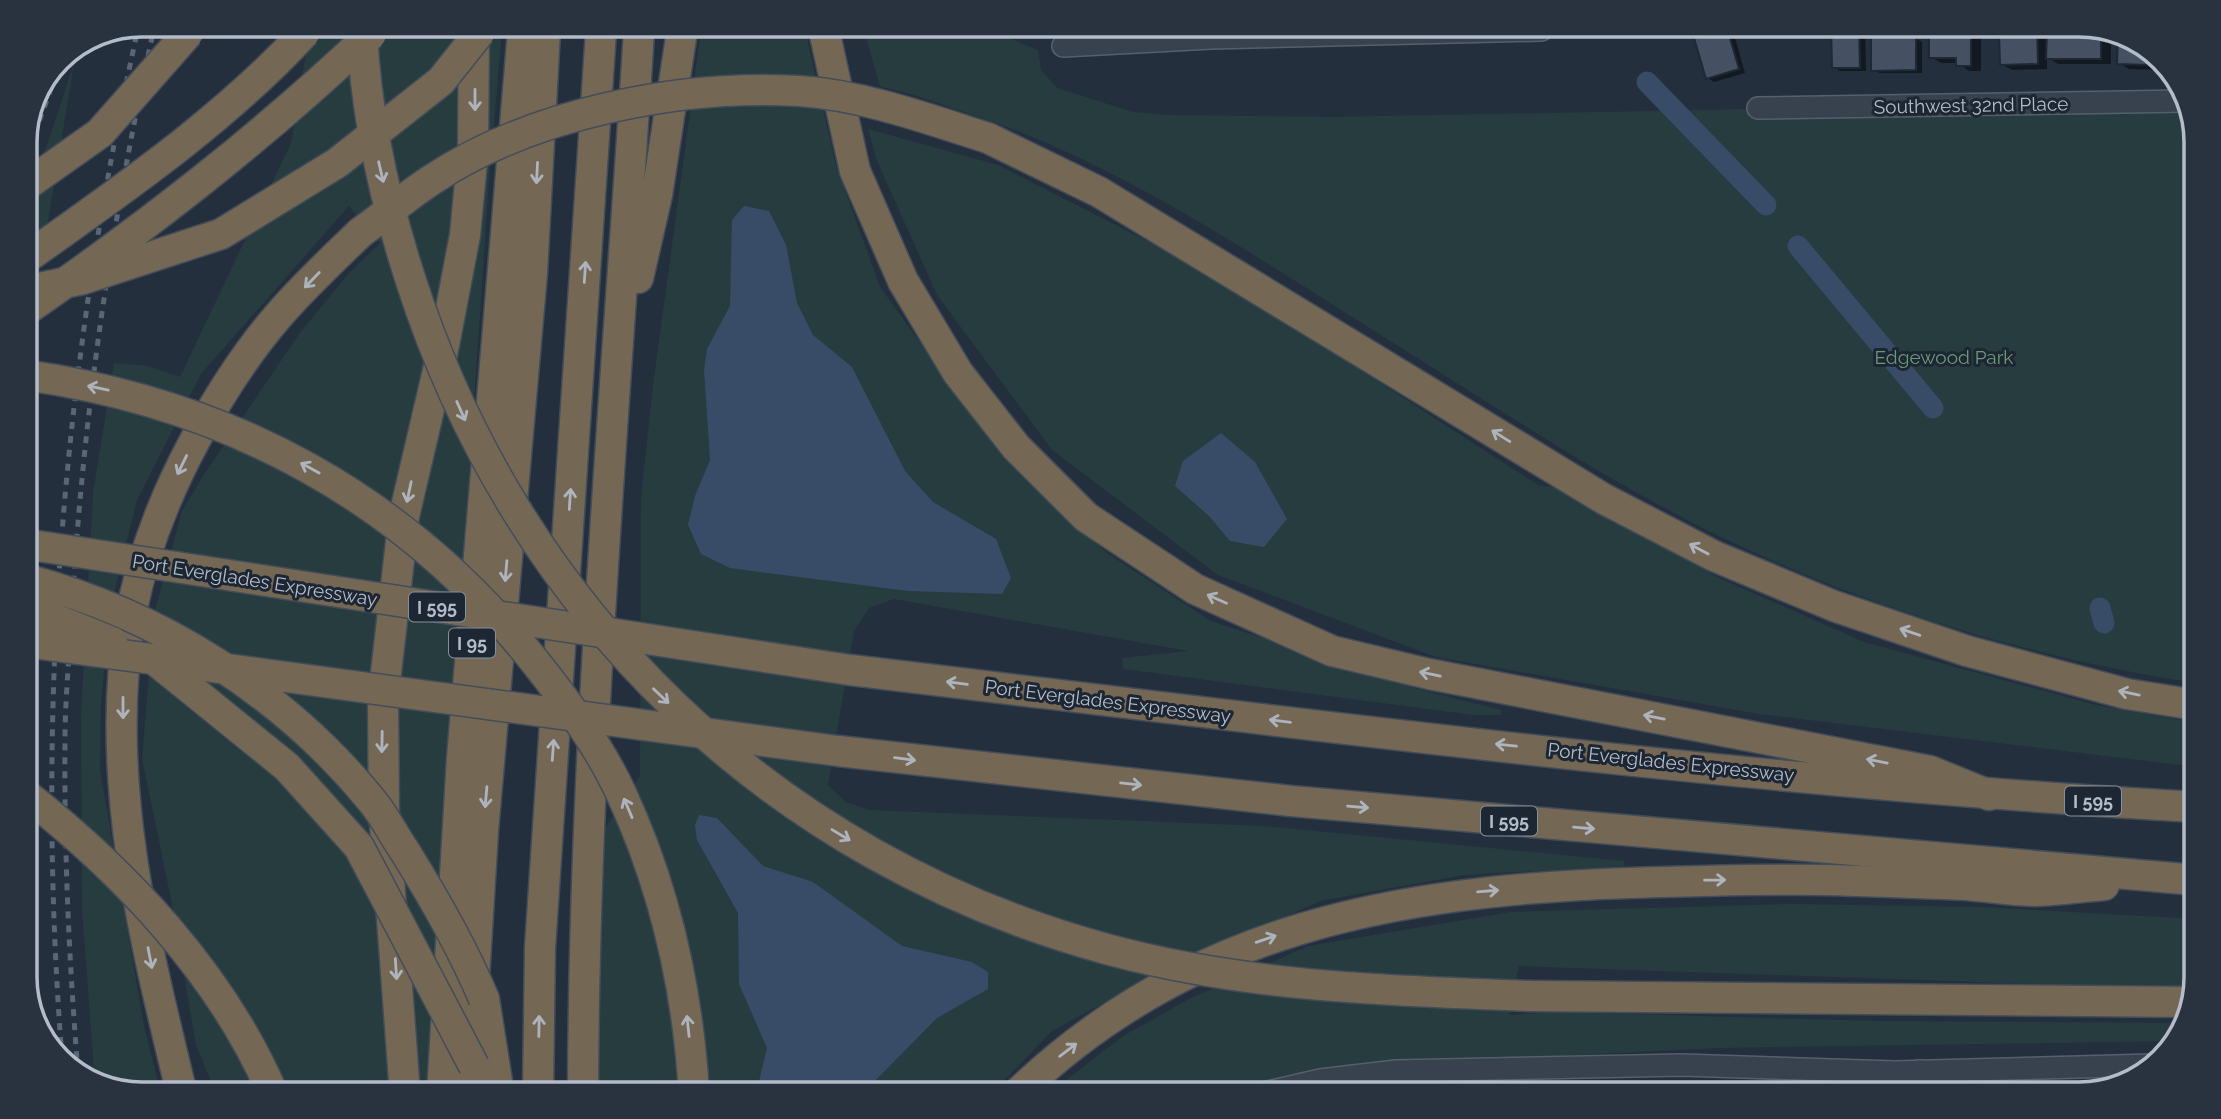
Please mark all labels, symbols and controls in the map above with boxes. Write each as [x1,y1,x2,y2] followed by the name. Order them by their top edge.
[468,88,482,111] one-way arrow
[1874,92,2068,118] street label: Southwest 32nd Place
[375,160,389,183] one-way arrow
[531,161,544,184] one-way arrow
[579,261,592,284] one-way arrow
[304,272,321,289] one-way arrow
[1875,346,2013,368] park label: Edgewood Park
[87,381,110,394] one-way arrow
[455,400,468,421] one-way arrow
[1492,429,1512,443] one-way arrow
[175,454,188,475] one-way arrow
[300,461,321,474] one-way arrow
[401,480,415,503] one-way arrow
[564,488,577,511] one-way arrow
[1689,541,1710,555] one-way arrow
[131,550,379,610] street label: Port Everglades Expressway
[499,559,512,581] one-way arrow
[409,592,465,622] road number: I 595
[1207,592,1228,605] one-way arrow
[1900,625,1922,637] one-way arrow
[449,628,495,658] road number: I 95
[1420,666,1442,679] one-way arrow
[984,675,1232,727] street label: Port Everglades Expressway
[946,676,969,689] one-way arrow
[2118,686,2141,700] one-way arrow
[652,687,669,704] one-way arrow
[116,696,130,719] one-way arrow
[1643,710,1666,724] one-way arrow
[1269,715,1292,728] one-way arrow
[375,731,389,754] one-way arrow
[1496,738,1518,751] one-way arrow
[1547,738,1795,786] street label: Port Everglades Expressway
[547,739,560,762] one-way arrow
[894,753,916,766] one-way arrow
[1866,753,1889,767] one-way arrow
[1120,778,1142,791] one-way arrow
[479,785,492,808] one-way arrow
[2065,786,2121,816] road number: I 595
[620,798,633,819] one-way arrow
[1346,801,1369,814] one-way arrow
[1481,806,1537,836] road number: I 595
[1573,822,1595,835] one-way arrow
[830,828,850,842] one-way arrow
[1703,874,1726,887] one-way arrow
[1476,884,1498,897] one-way arrow
[1254,932,1276,945] one-way arrow
[144,946,158,969] one-way arrow
[390,957,403,980] one-way arrow
[532,1015,545,1038] one-way arrow
[682,1016,695,1038] one-way arrow
[1058,1042,1077,1057] one-way arrow

